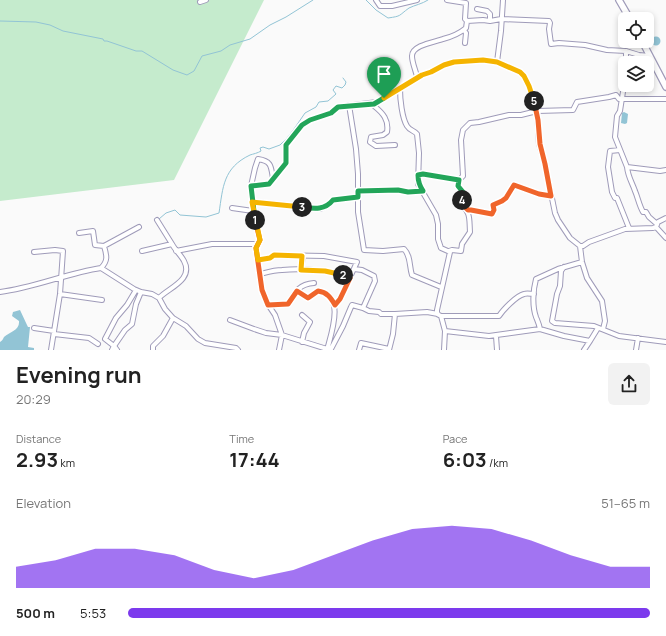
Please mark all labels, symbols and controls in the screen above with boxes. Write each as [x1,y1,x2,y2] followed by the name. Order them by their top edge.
[618,12,654,92] map controls
[618,12,654,48] button: locate
[618,56,654,92] button: layers
[367,57,401,98] pin
[373,63,395,85] icon: arrive
[524,91,544,111] pin: 5
[531,93,537,108] text: 5
[452,190,472,210] pin: 4
[459,192,465,207] text: 4
[292,197,312,217] pin: 3
[299,199,305,214] text: 3
[245,210,265,230] pin: 1
[253,212,257,227] text: 1
[333,265,353,285] pin: 2
[340,267,346,282] text: 2
[16,360,141,390] text: Evening run
[608,363,650,405] button: share
[16,390,51,408] text: 20:29
[16,431,61,446] text: Distance
[229,431,254,446] text: Time
[443,431,468,446] text: Pace
[16,446,58,473] text: 2.93
[229,446,280,473] text: 17:44
[443,446,487,473] text: 6:03
[58,455,75,470] text: km
[487,455,508,470] text: /km
[16,494,71,512] text: Elevation
[601,494,650,512] text: 51–65 m
[16,604,55,622] text: 500 m
[80,604,106,622] text: 5:53

